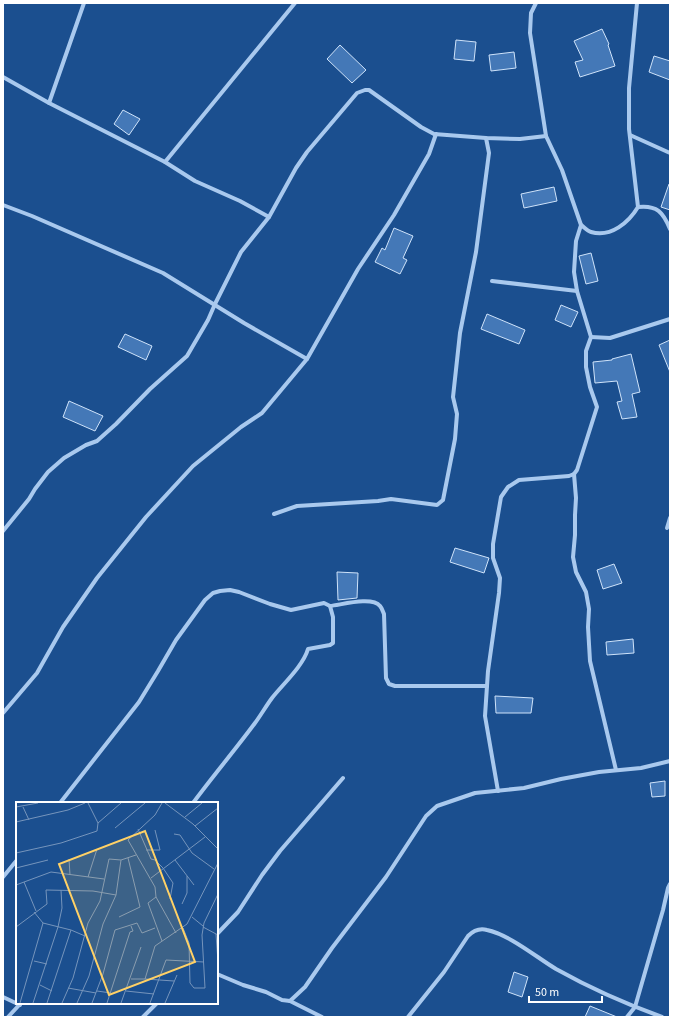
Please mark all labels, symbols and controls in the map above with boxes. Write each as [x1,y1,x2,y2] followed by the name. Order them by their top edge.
[16,802,218,1004] inset map
[529,978,602,1004] scale bar
[535,984,559,1001] text: 50 m

